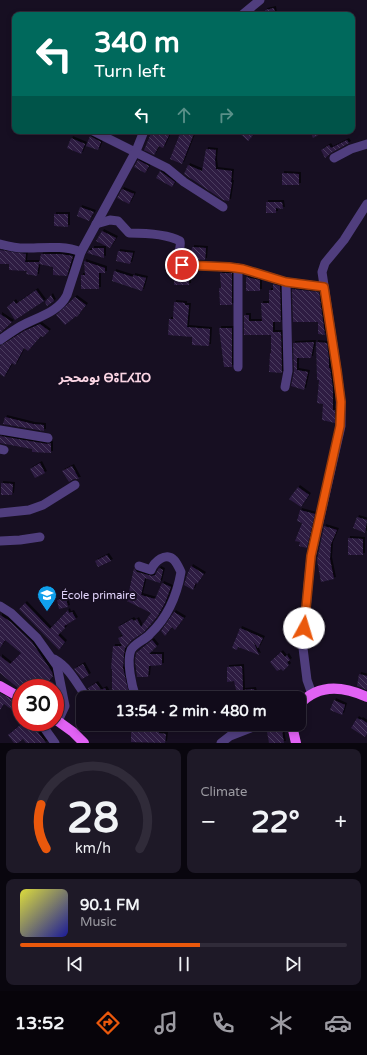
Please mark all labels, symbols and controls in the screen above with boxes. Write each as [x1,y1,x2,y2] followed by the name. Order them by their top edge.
[94,26,180,60] text: 340 m
[28,28,80,80] icon: left
[94,60,166,82] text: Turn left
[131,104,153,126] icon: left
[173,104,195,126] icon: ahead
[215,104,237,126] icon: right
[165,248,199,282] pin
[171,254,193,276] icon: arrive
[58,370,151,386] district label: بومحجر ⴱⵓⵎⵃⵊⵔ
[36,584,58,612] school or university icon: École primaire
[61,588,135,602] place label: École primaire
[283,607,325,649] position arrow
[12,679,64,731] speed limit sign: 30
[116,702,266,720] text: 13:54 · 2 min · 480 m
[201,784,247,800] text: Climate
[67,794,119,844] text: 28
[251,804,300,841] text: 22°
[201,809,216,835] text: −
[335,809,347,835] text: +
[75,840,111,857] text: km/h
[80,896,140,914] text: 90.1 FM
[80,914,117,930] text: Music
[64,953,86,975] icon: previous
[173,953,195,975] icon: pause
[282,953,304,975] icon: next
[94,1009,122,1037] icon: directions
[152,1009,180,1037] icon: music
[209,1009,237,1037] icon: phone
[267,1009,295,1037] icon: climate
[324,1009,352,1037] icon: car
[15,1012,65,1034] text: 13:52

